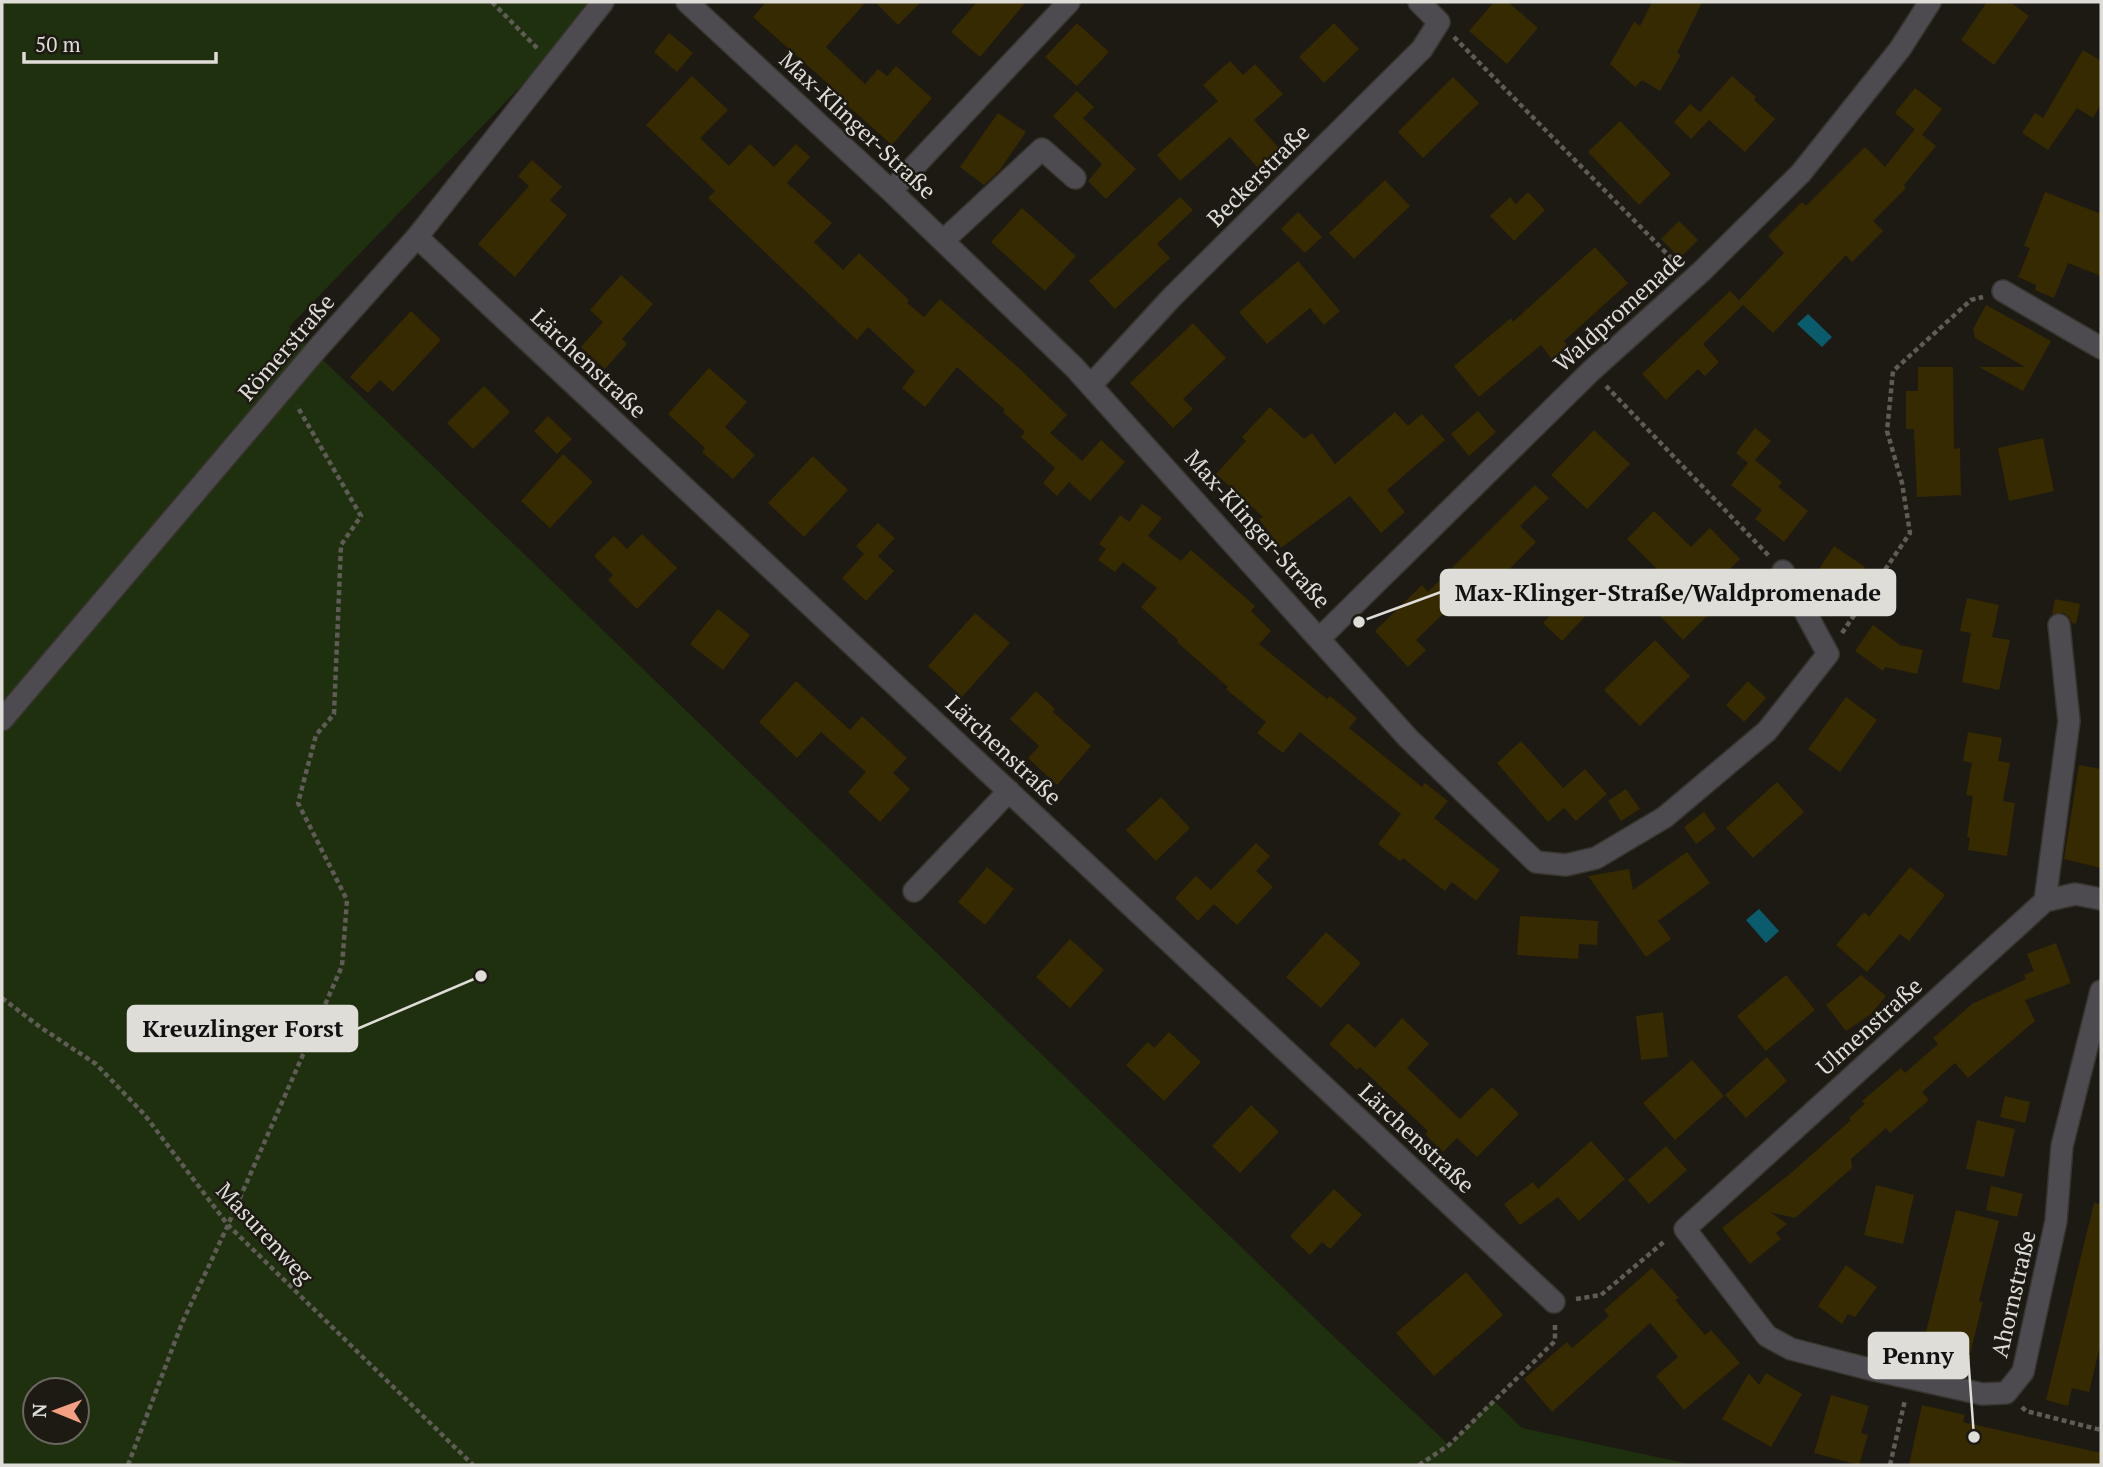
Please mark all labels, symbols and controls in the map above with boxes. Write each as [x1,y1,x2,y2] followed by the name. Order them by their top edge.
[24,21,217,65] scale bar
[35,30,81,58] text: 50 m
[773,44,943,206] street label: Max-Klinger-Straße
[1200,117,1316,233] street label: Beckerstraße
[1547,244,1691,378] street label: Waldpromenade
[231,287,341,407] street label: Römerstraße
[524,301,654,425] street label: Lärchenstraße
[1178,443,1338,615] street label: Max-Klinger-Straße
[1441,570,1895,615] callout: Max-Klinger-Straße/Waldpromenade
[1455,576,1881,608] text: Max-Klinger-Straße/Waldpromenade
[939,688,1069,812] street label: Lärchenstraße
[1809,970,1929,1082] street label: Ulmenstraße
[128,1006,357,1051] callout: Kreuzlinger Forst
[142,1012,344,1044] text: Kreuzlinger Forst
[1352,1076,1482,1200] street label: Lärchenstraße
[210,1175,321,1291] street label: Masurenweg
[1983,1227,2043,1361] street label: Ahornstraße
[1869,1333,1968,1378] callout: Penny
[1882,1339,1955,1371] text: Penny
[21,1376,91,1446] north arrow
[26,1403,51,1418] text: N

